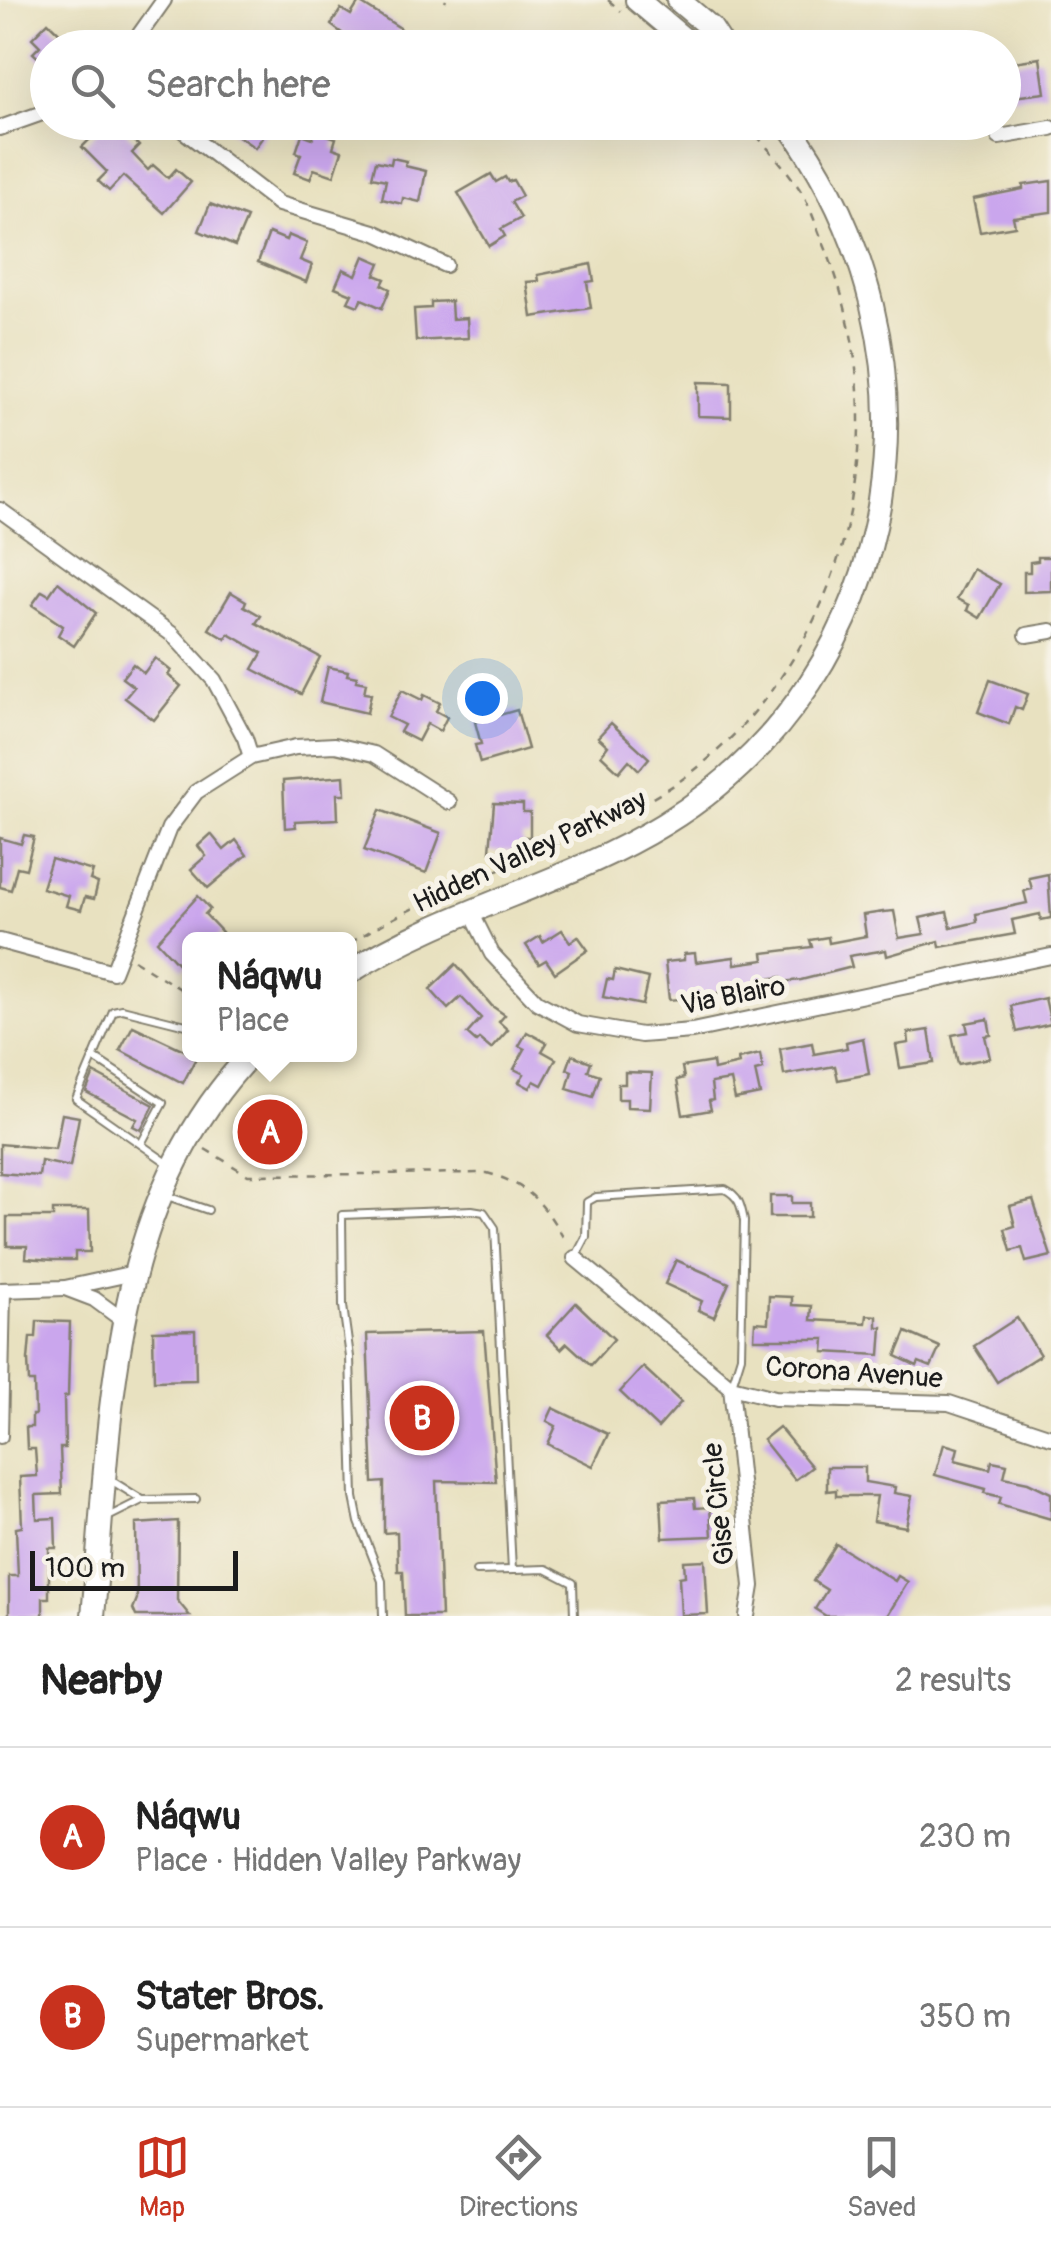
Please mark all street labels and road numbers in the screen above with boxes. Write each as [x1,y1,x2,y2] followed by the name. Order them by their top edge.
[408,783,652,921] street label: Hidden Valley Parkway
[678,969,788,1023] street label: Via Blairo
[764,1349,944,1397] street label: Corona Avenue
[695,1441,743,1567] street label: Gise Circle

